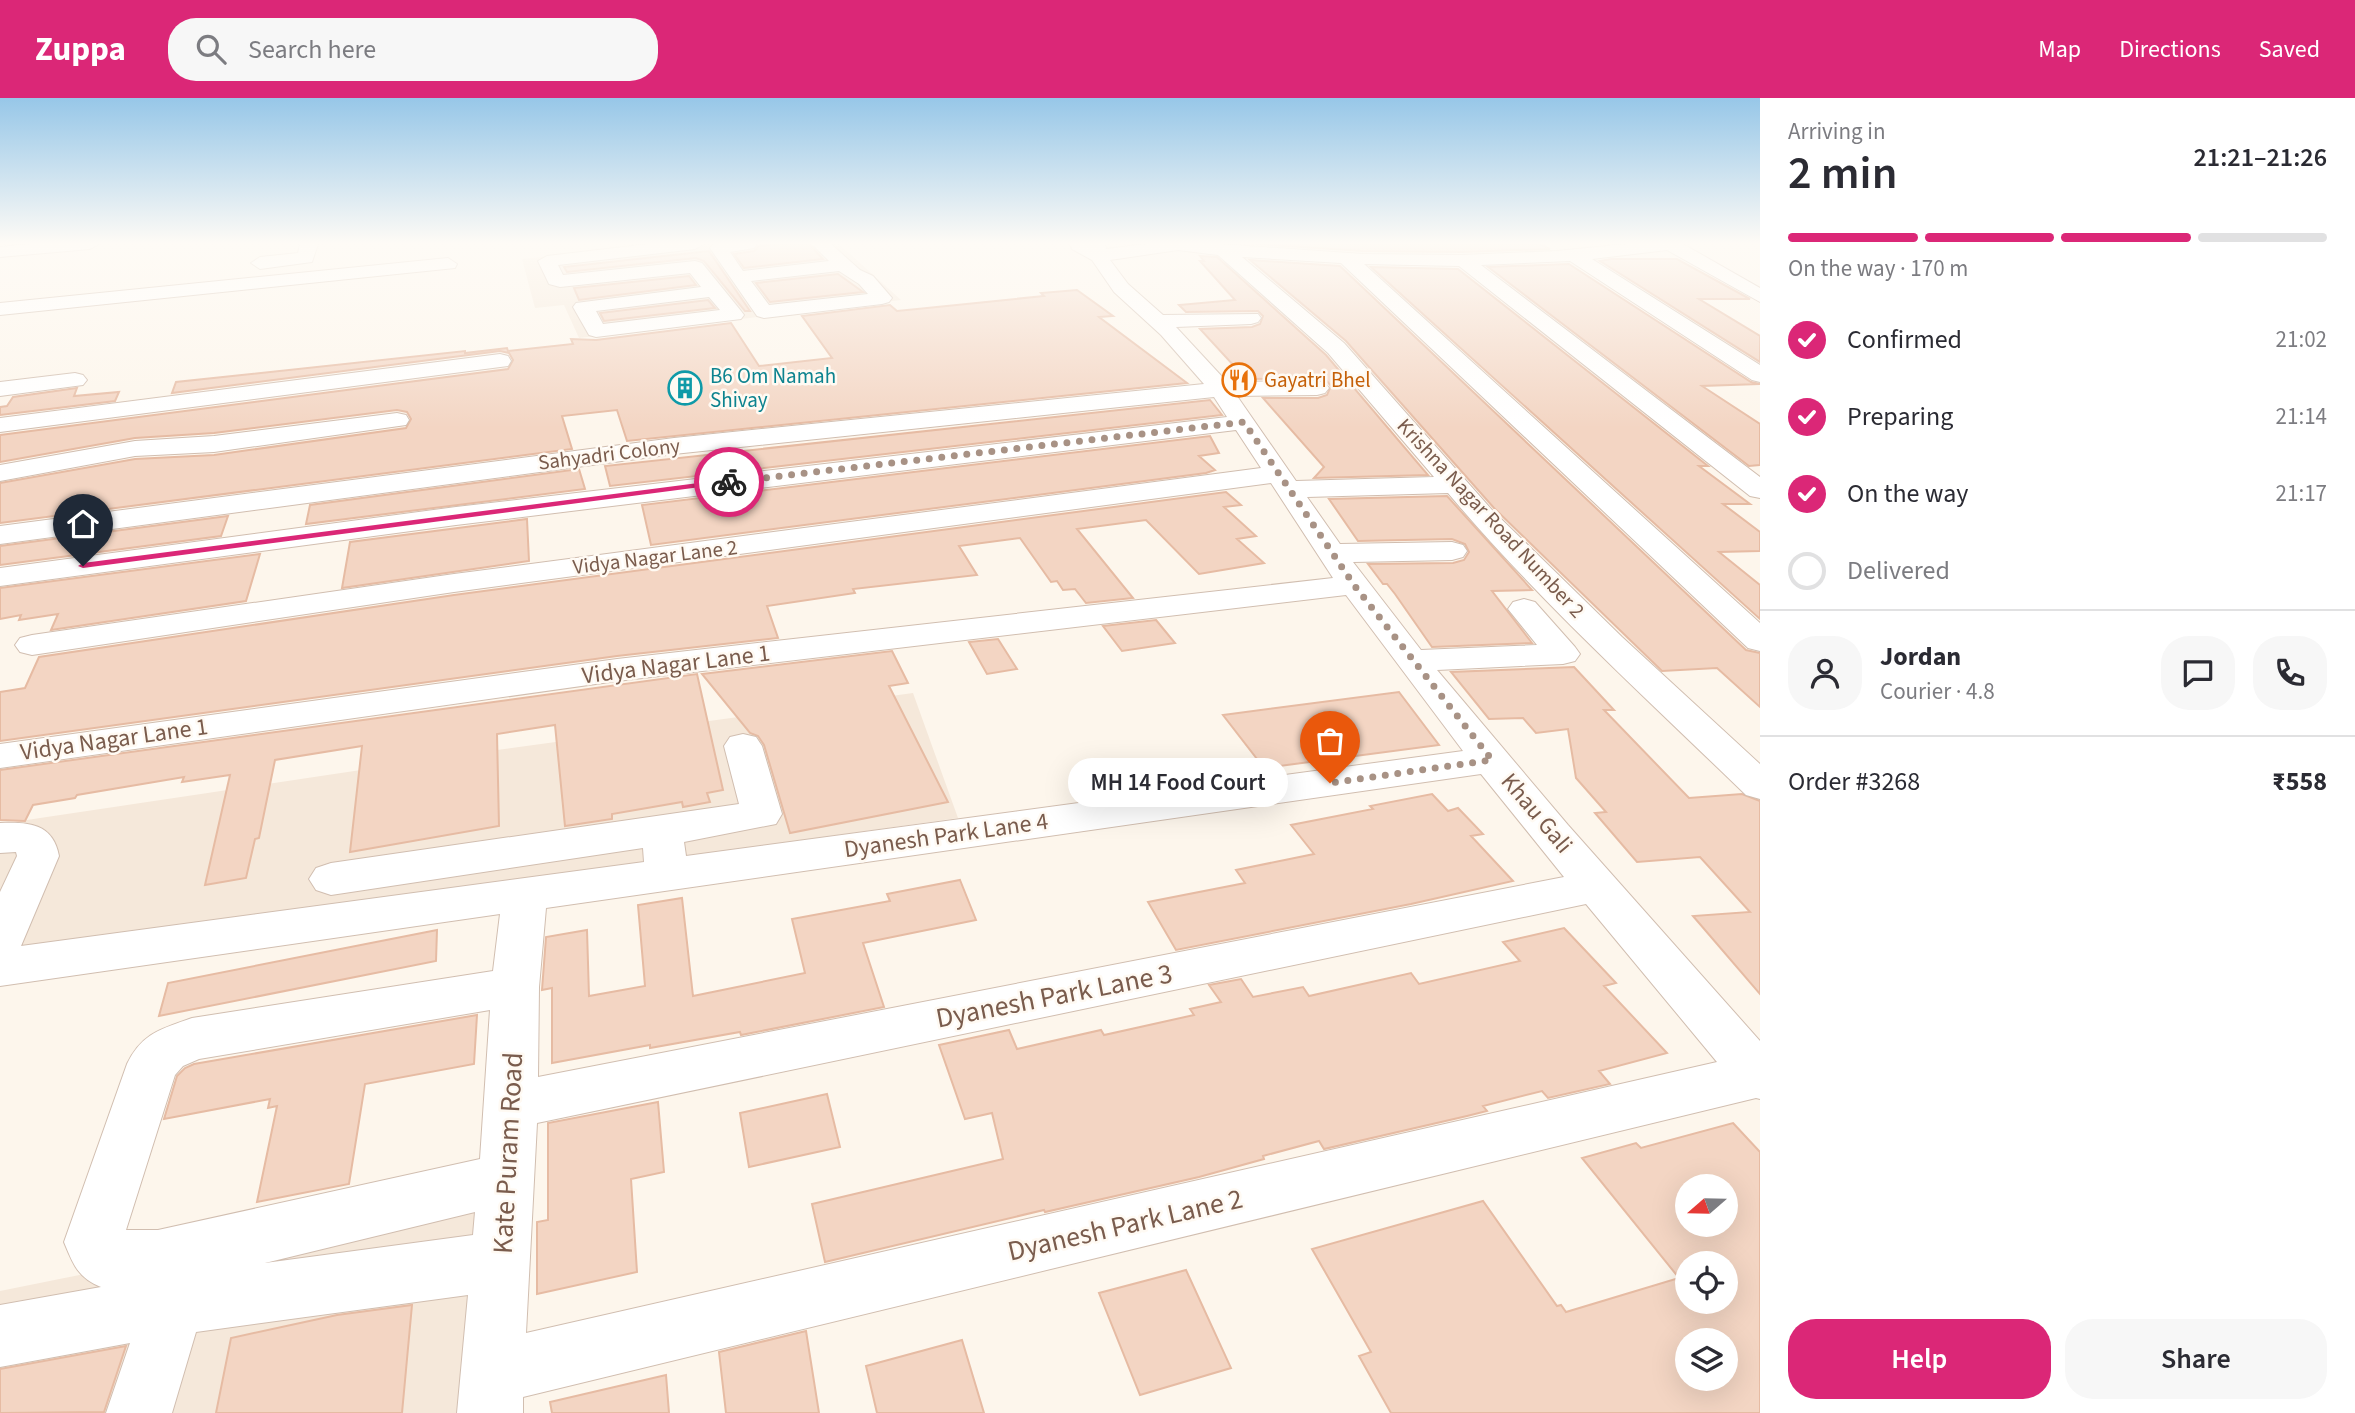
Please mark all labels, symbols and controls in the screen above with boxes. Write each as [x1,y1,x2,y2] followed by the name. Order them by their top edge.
[168,18,658,81] search box
[35,26,126,73] text: Zuppa
[192,30,230,68] icon: search
[248,31,376,68] text: Search here
[2038,32,2081,67] text: Map
[2119,32,2221,67] text: Directions
[2259,32,2320,67] text: Saved
[1788,115,1886,148] text: Arriving in
[2194,139,2327,176] text: 21:21–21:26
[1788,141,1897,206] text: 2 min
[1788,252,1968,285] text: On the way · 170 m
[1788,321,1826,359] icon: check
[1847,321,1962,358] text: Confirmed
[2276,323,2327,356] text: 21:02
[710,361,836,415] place label: B6 Om Namah Shivay
[1220,361,1258,399] restaurant icon: Gayatri Bhel
[1264,365,1371,395] place label: Gayatri Bhel
[666,369,704,407] building icon: B6 Om Namah Shivay
[1788,398,1826,436] icon: check
[1847,398,1953,435] text: Preparing
[2276,400,2327,433] text: 21:14
[1390,412,1592,624] street label: Krishna Nagar Road Number 2
[536,430,682,478] street label: Sahyadri Colony
[694,447,764,517] courier
[710,463,748,501] icon: bike
[1788,475,1826,513] icon: check
[1847,475,1968,512] text: On the way
[2276,477,2327,510] text: 21:17
[53,494,113,566] pin
[64,505,102,543] icon: home
[571,532,739,582] street label: Vidya Nagar Lane 2
[1847,552,1950,589] text: Delivered
[580,636,772,693] street label: Vidya Nagar Lane 1
[1788,636,1862,710] button: person
[2161,636,2235,710] button: chat
[2253,636,2327,710] button: phone
[1880,638,1961,675] text: Jordan
[1880,675,1995,708] text: Courier · 4.8
[18,709,210,770] street label: Vidya Nagar Lane 1
[1300,711,1360,783] pin
[1311,722,1349,760] icon: bag
[1068,758,1288,808] callout: MH 14 Food Court
[1788,763,1920,800] text: Order #3268
[2272,763,2327,800] text: ₹558
[1492,765,1581,861] street label: Khau Gali
[1091,766,1265,799] text: MH 14 Food Court
[842,804,1050,867] street label: Dyanesh Park Lane 4
[933,953,1176,1039] street label: Dyanesh Park Lane 3
[483,1051,533,1255] street label: Kate Puram Road
[1675,1174,1738,1237] north arrow
[1675,1174,1738,1391] map controls
[1004,1178,1247,1271] street label: Dyanesh Park Lane 2
[1675,1251,1738,1314] button: locate
[1788,1319,2051,1399] button: Help
[2065,1319,2327,1399] button: Share
[1675,1328,1738,1391] button: layers

